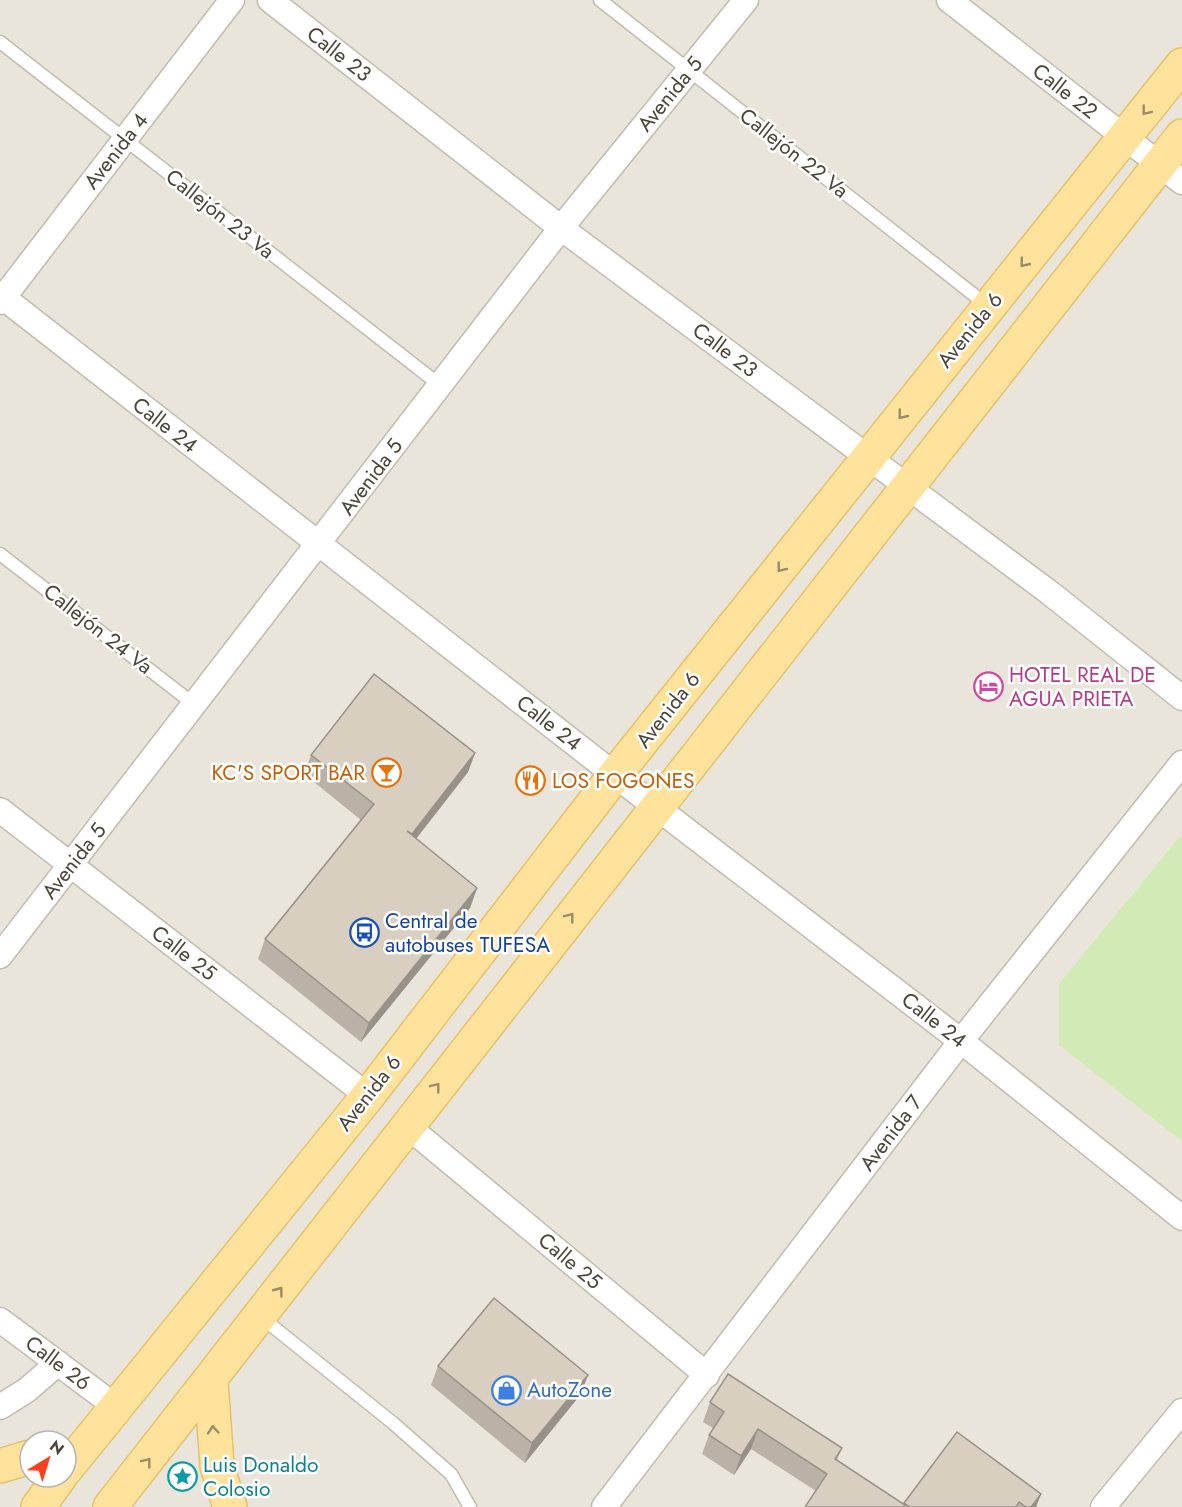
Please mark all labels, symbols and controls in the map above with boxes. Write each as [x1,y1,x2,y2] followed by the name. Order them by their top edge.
[300,19,378,89] street label: Calle 23
[630,50,710,138] street label: Avenida 5
[1026,56,1104,126] street label: Calle 22
[733,101,855,205] street label: Callejón 22 Va
[1142,104,1153,115] one-way arrow
[77,106,155,196] street label: Avenida 4
[159,162,281,266] street label: Callejón 23 Va
[1020,256,1031,267] one-way arrow
[930,286,1010,374] street label: Avenida 6
[686,316,764,384] street label: Calle 23
[126,390,204,460] street label: Calle 24
[898,408,909,419] one-way arrow
[332,432,410,522] street label: Avenida 5
[777,561,788,572] one-way arrow
[37,577,159,681] street label: Callejón 24 Va
[1009,660,1156,714] place label: HOTEL REAL DE AGUA PRIETA
[629,665,707,755] street label: Avenida 6
[972,671,1004,703] hotel icon: HOTEL REAL DE AGUA PRIETA
[510,688,588,758] street label: Calle 24
[370,757,402,789] bar icon: KC'S SPORT BAR
[212,758,365,788] place label: KC'S SPORT BAR
[515,765,547,797] restaurant icon: LOS FOGONES
[552,766,695,796] place label: LOS FOGONES
[35,817,113,905] street label: Avenida 5
[385,906,550,960] place label: Central de autobuses TUFESA
[562,912,573,923] one-way arrow
[348,917,380,949] bus stop icon: Central de autobuses TUFESA
[145,918,223,988] street label: Calle 25
[895,985,973,1055] street label: Calle 24
[330,1048,408,1138] street label: Avenida 6
[429,1082,440,1093] one-way arrow
[852,1089,930,1177] street label: Avenida 7
[532,1225,608,1297] street label: Calle 25
[272,1287,283,1298] one-way arrow
[19,1328,97,1398] street label: Calle 26
[490,1374,522,1406] shop icon: AutoZone
[527,1375,612,1405] place label: AutoZone
[207,1425,220,1434] one-way arrow
[18,1429,78,1489] north arrow
[45,1435,69,1461] text: N
[203,1450,318,1504] place label: Luis Donaldo Colosio
[139,1458,150,1469] one-way arrow
[166,1461,198,1493] place icon: Luis Donaldo Colosio

